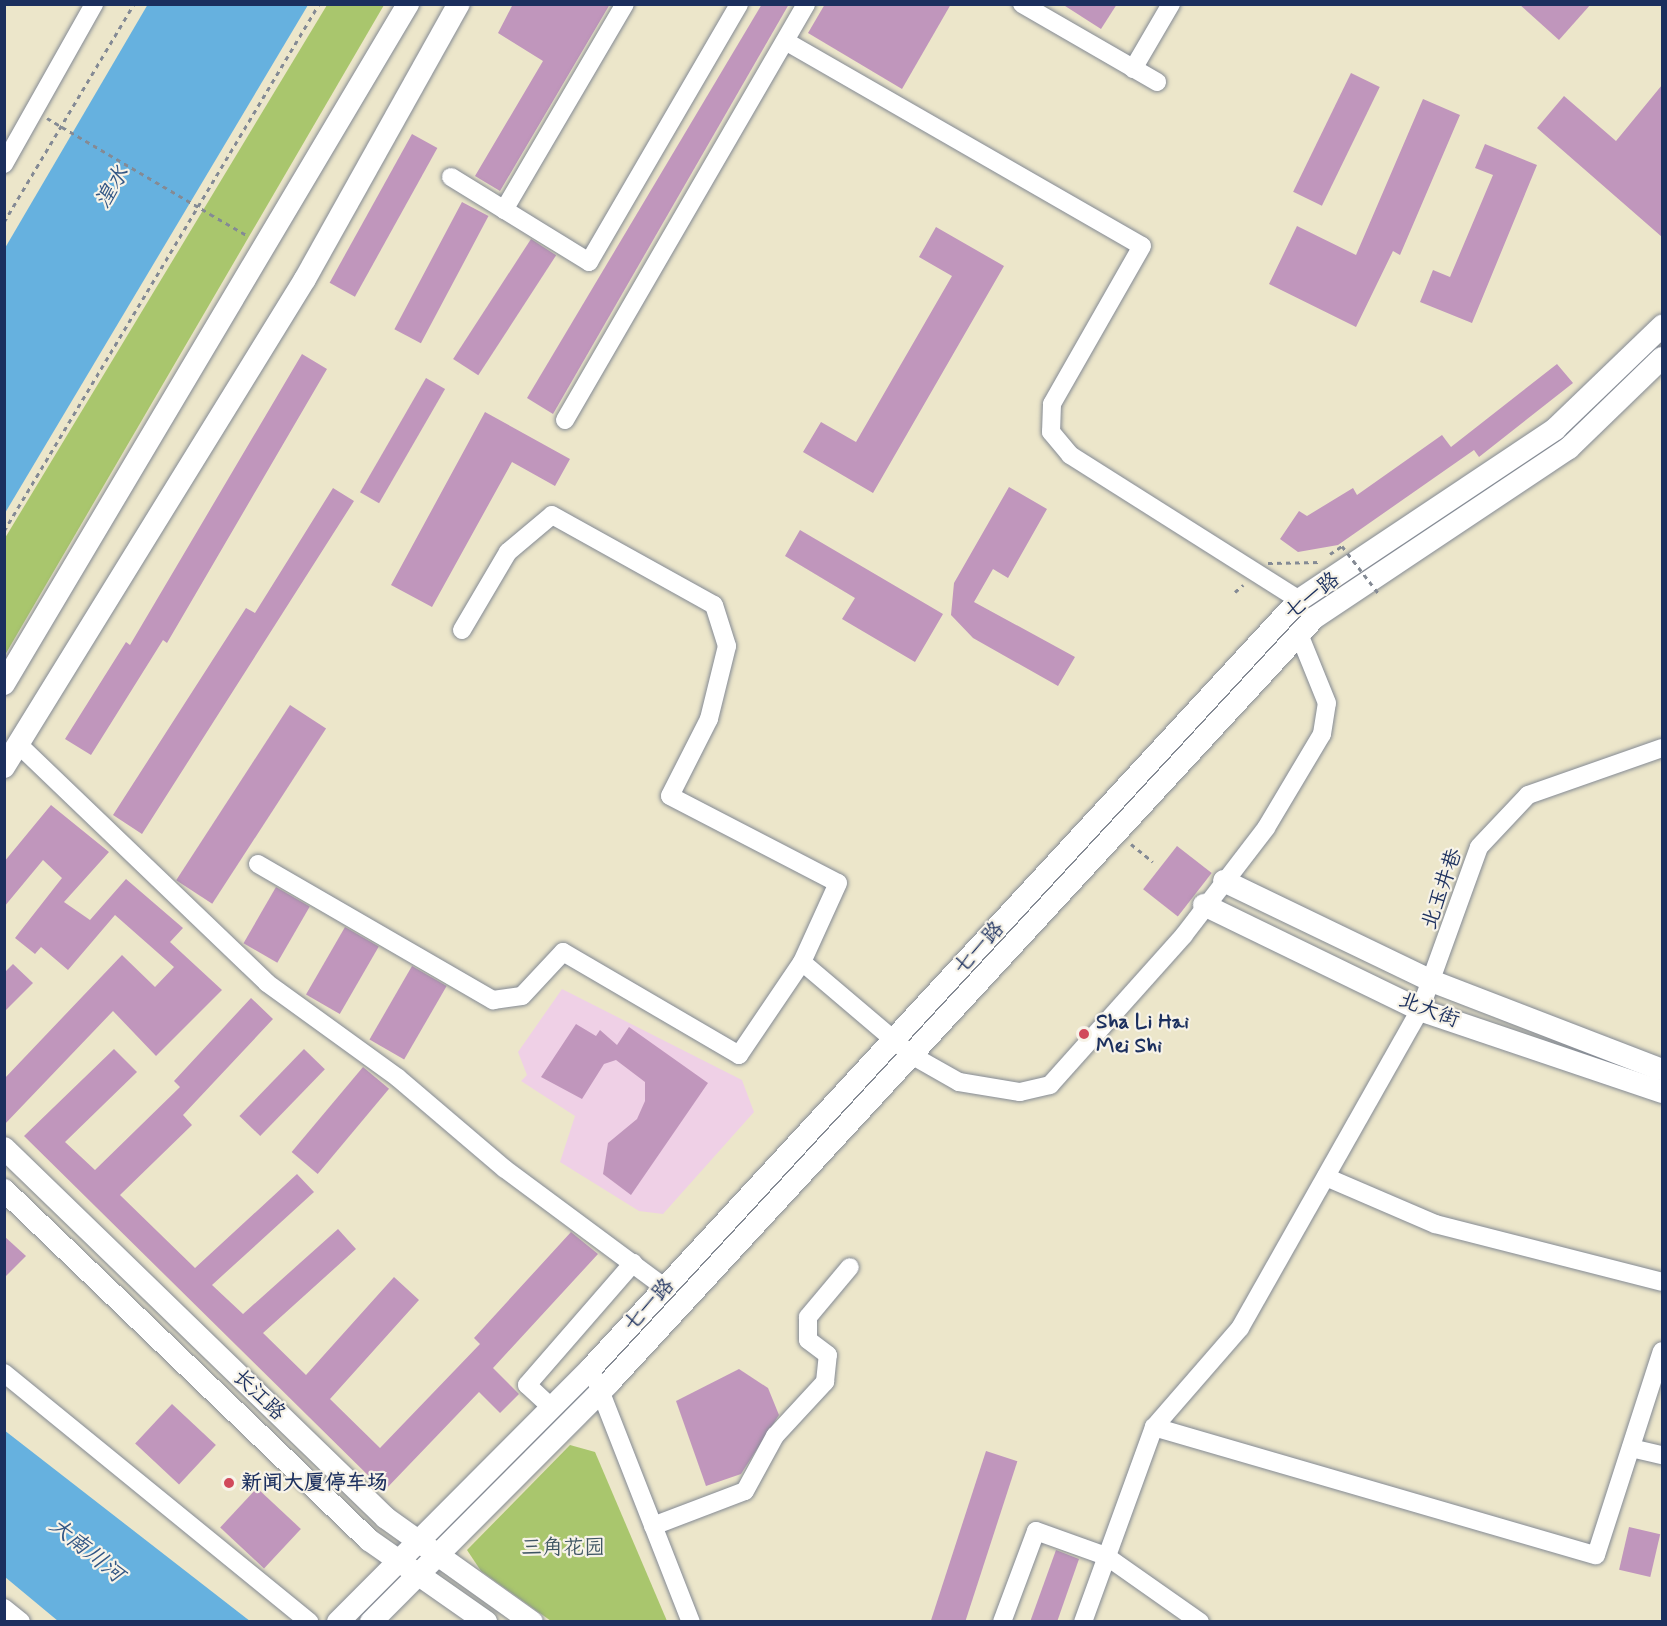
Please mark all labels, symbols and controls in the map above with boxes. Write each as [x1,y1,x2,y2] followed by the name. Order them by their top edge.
[90,162,136,214] water label: 湟水
[1279,567,1345,625] street label: 七一路
[1416,845,1468,933] street label: 北玉井巷
[948,916,1010,980] street label: 七一路
[1395,987,1463,1033] street label: 北大街
[1096,1009,1188,1059] place label: Sha Li Hai Mei Shi
[1077,1027,1091,1041] marker: Sha Li Hai Mei Shi
[618,1273,680,1337] street label: 七一路
[228,1364,290,1426] street label: 长江路
[241,1470,388,1496] place label: 新闻大厦停车场
[222,1476,236,1490] marker: 新闻大厦停车场
[43,1513,129,1589] water label: 大南川河
[521,1535,605,1561] park label: 三角花园

